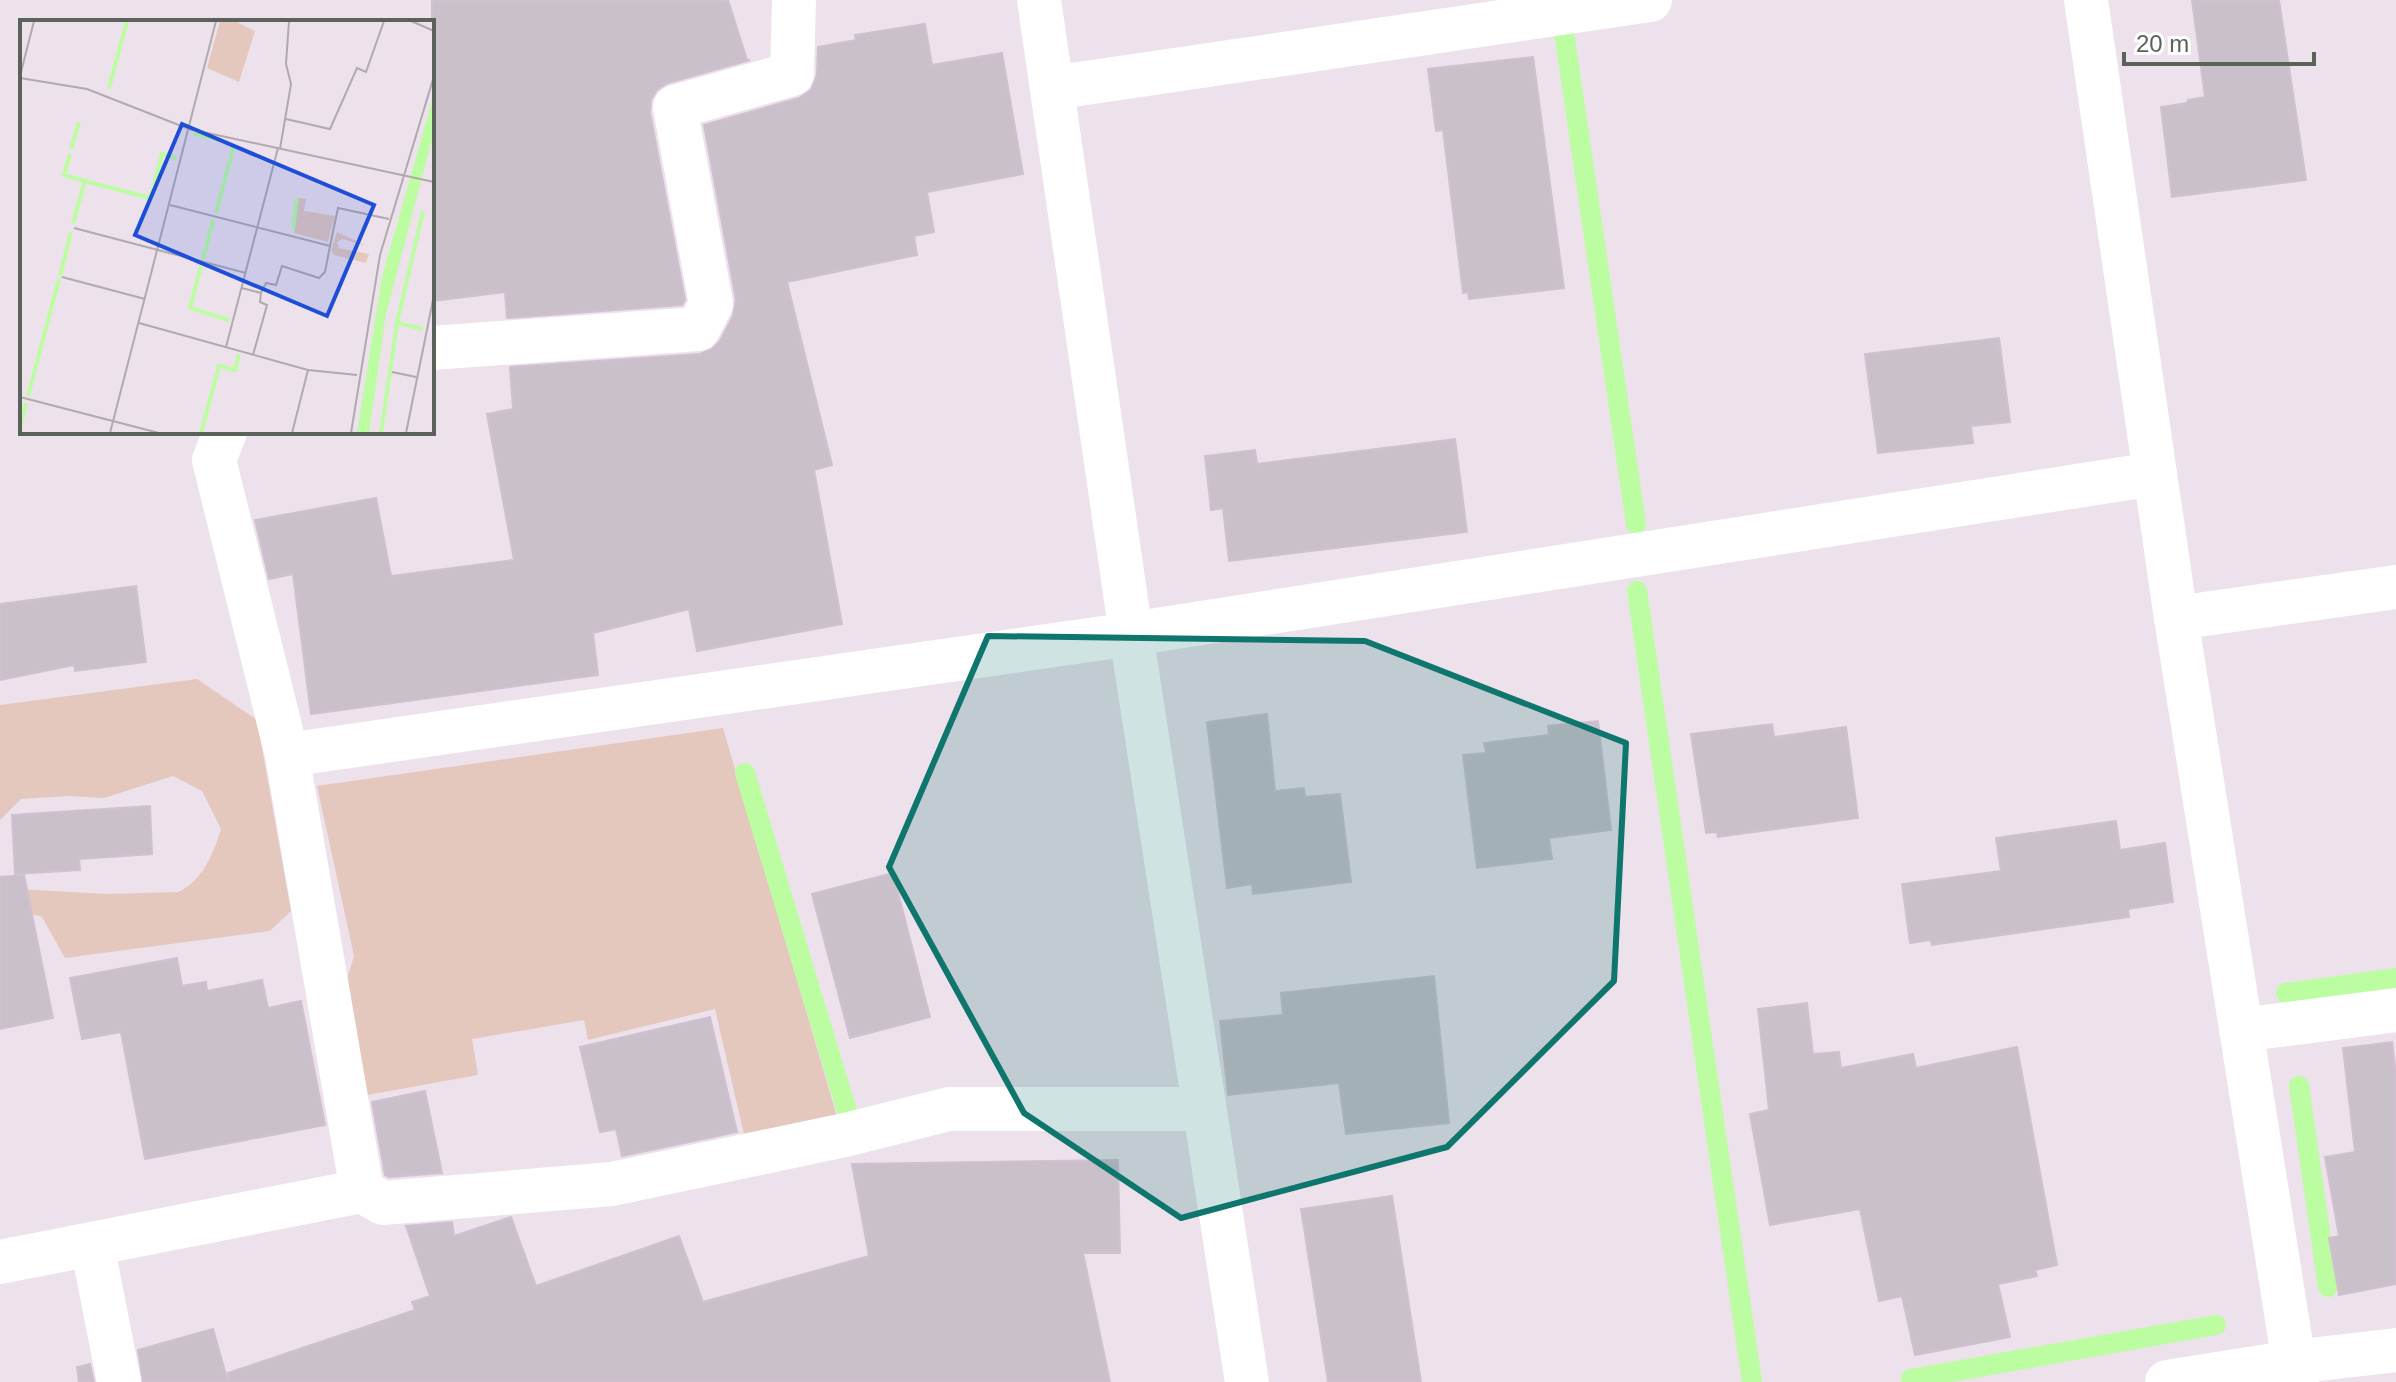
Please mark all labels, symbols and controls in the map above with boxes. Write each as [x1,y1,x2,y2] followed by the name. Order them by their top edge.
[2124,16,2314,66] scale bar
[20,20,434,434] inset map
[2136,30,2189,57] text: 20 m

